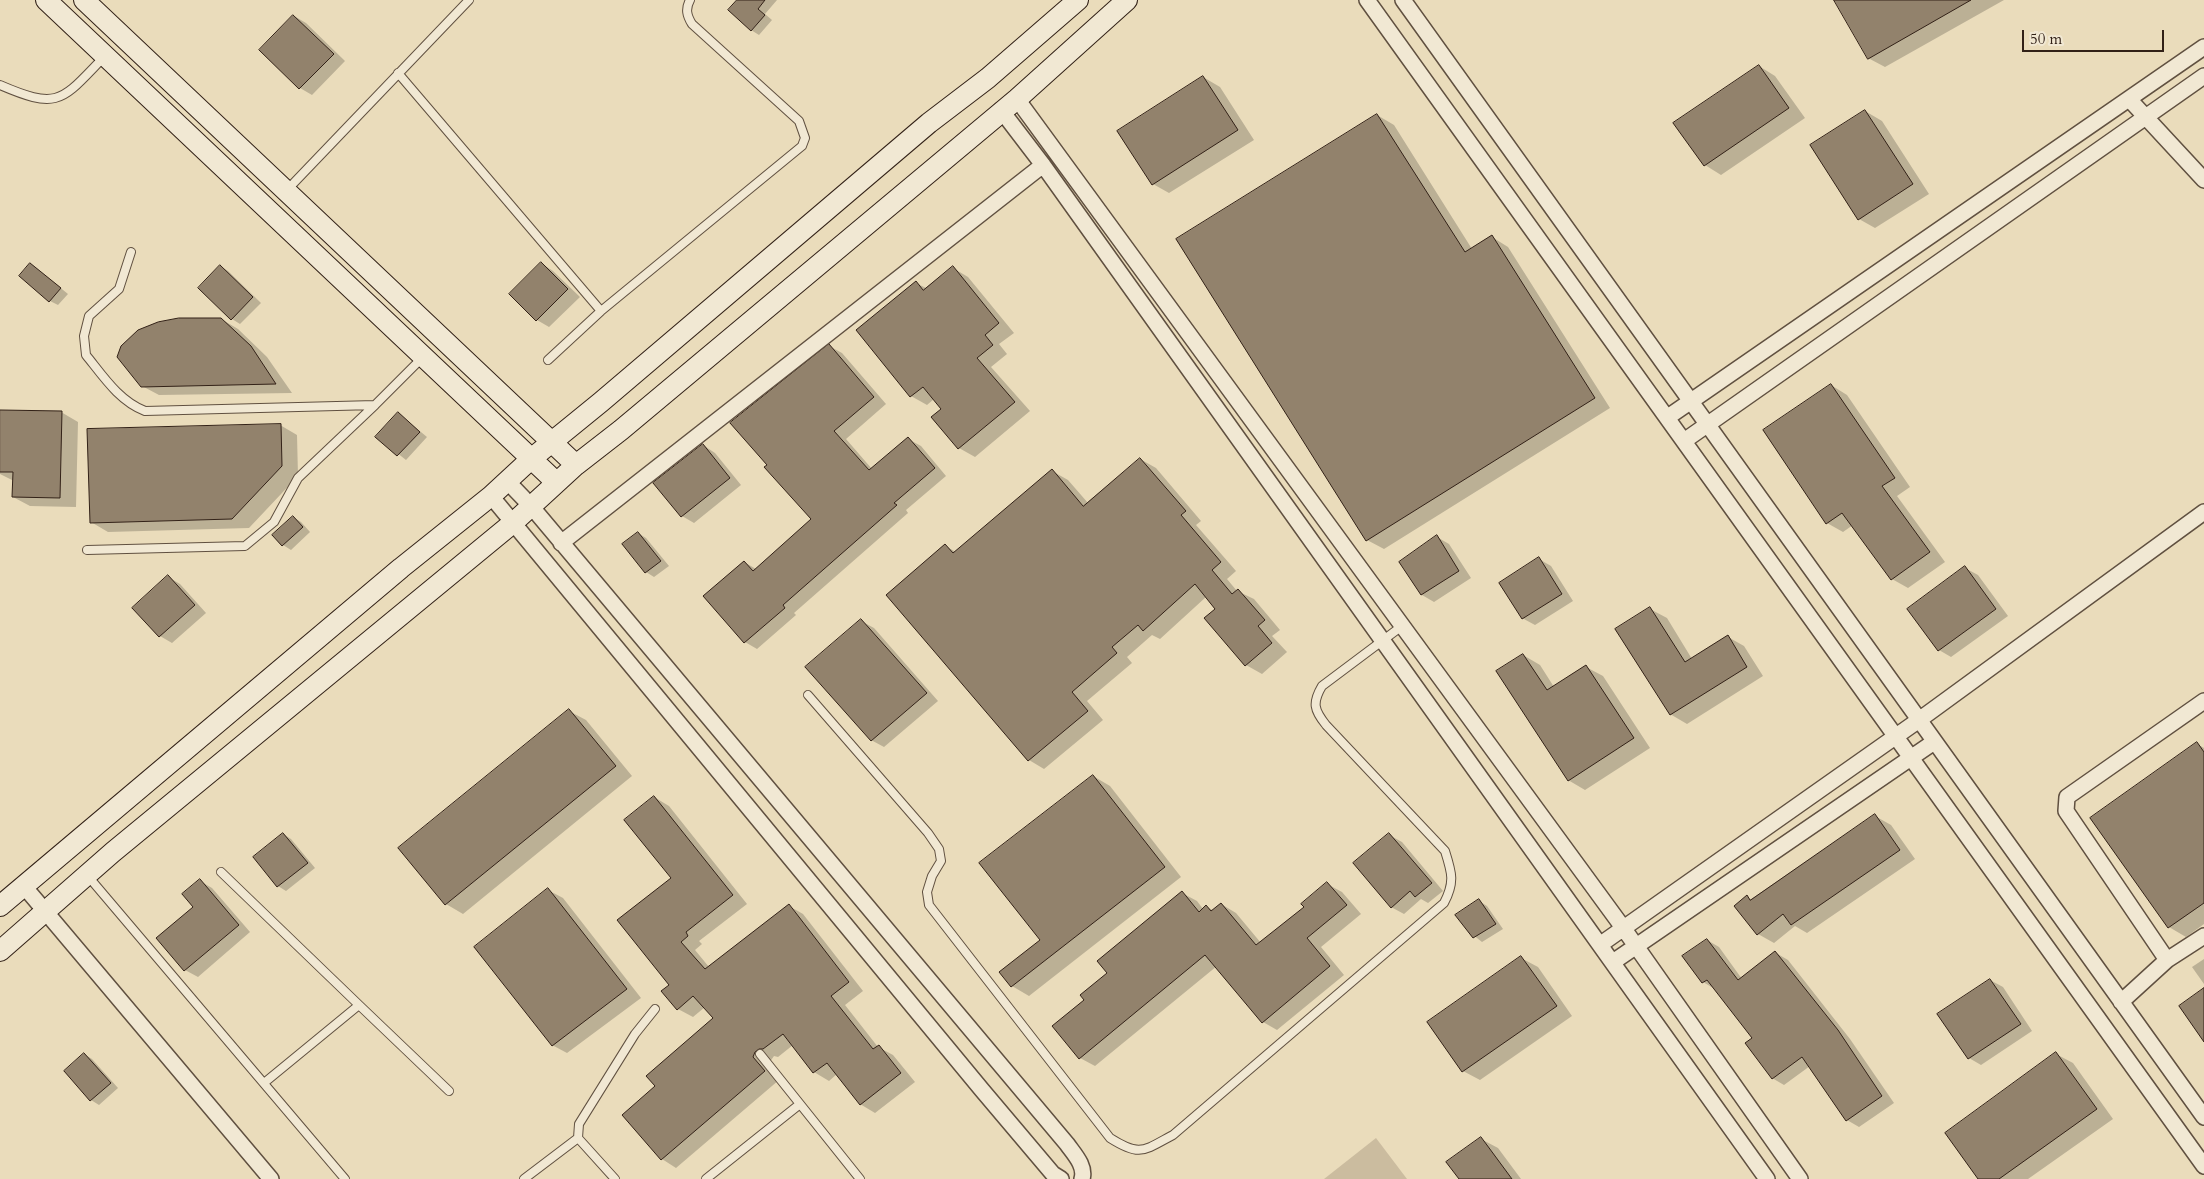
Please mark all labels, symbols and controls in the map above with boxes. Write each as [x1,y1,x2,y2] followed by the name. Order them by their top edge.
[2024,20,2166,52] scale bar
[2030,29,2062,49] text: 50 m

